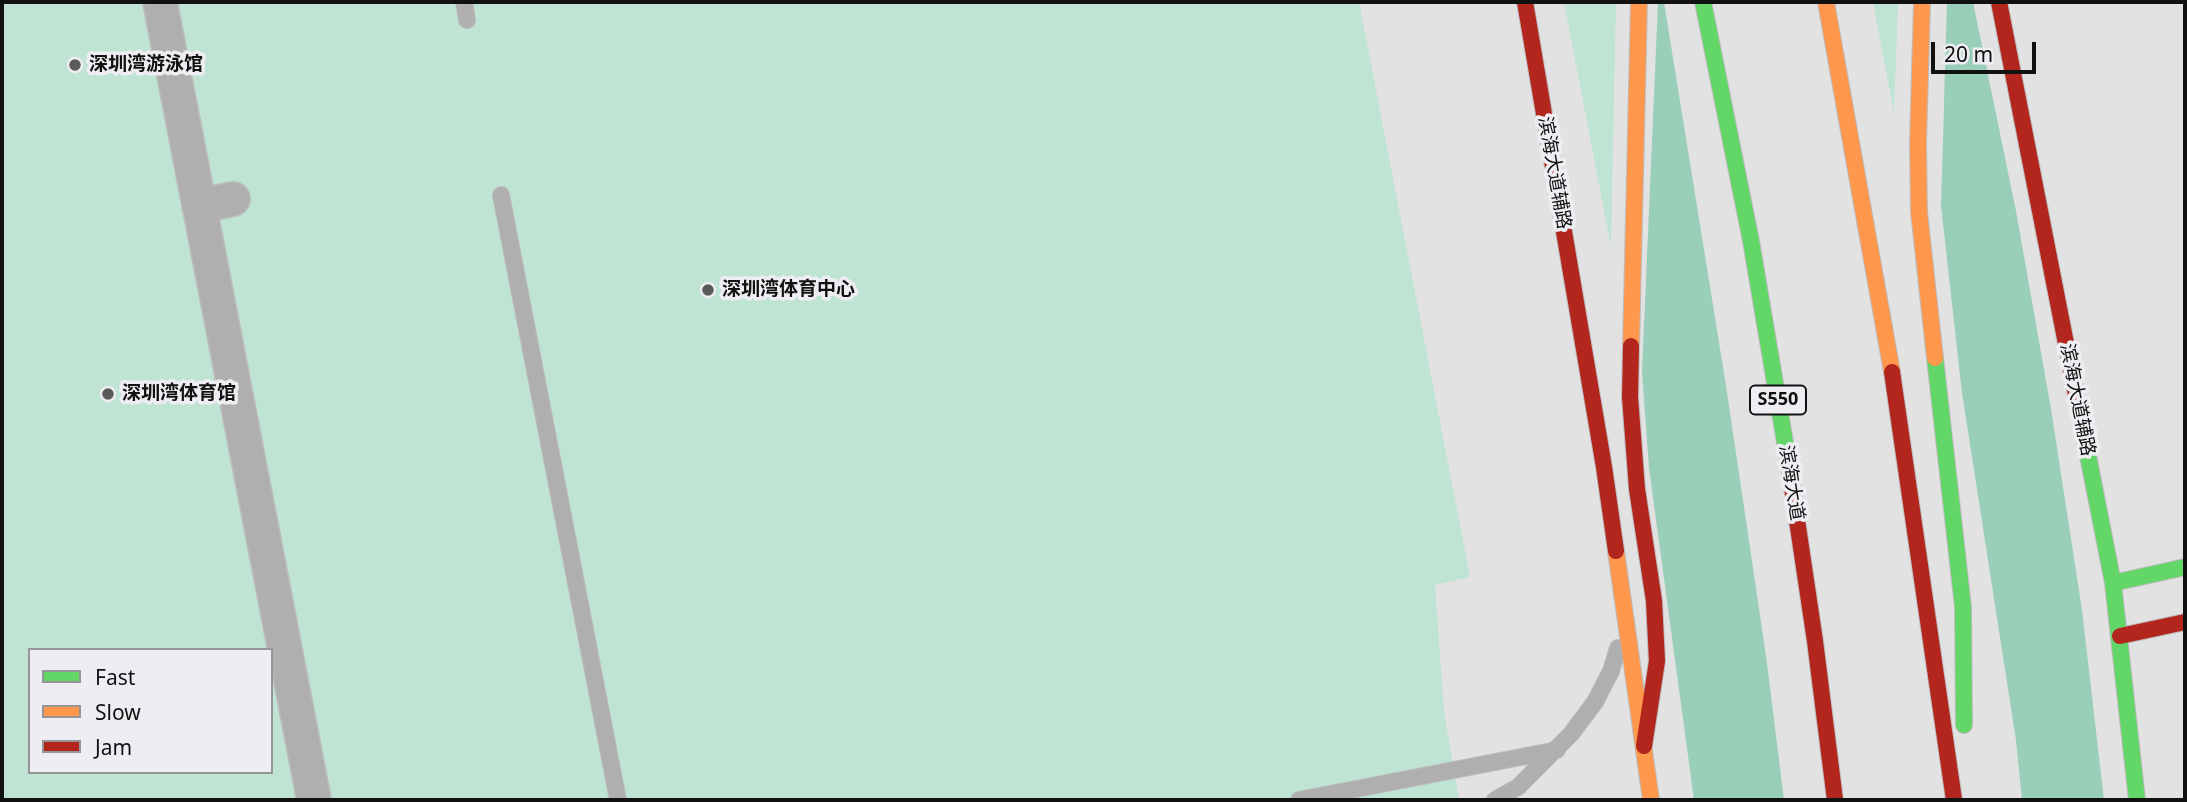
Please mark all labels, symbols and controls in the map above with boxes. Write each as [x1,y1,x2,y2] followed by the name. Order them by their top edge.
[1935,28,2040,72] scale bar
[1944,40,1993,68] text: 20 m
[89,54,203,76] place label: 深圳湾游泳馆
[67,57,83,73] marker: 深圳湾游泳馆
[1533,115,1575,231] street label: 滨海大道辅路
[722,279,855,301] place label: 深圳湾体育中心
[700,282,716,298] marker: 深圳湾体育中心
[2055,342,2099,458] street label: 滨海大道辅路
[122,383,236,405] place label: 深圳湾体育馆
[100,386,116,402] marker: 深圳湾体育馆
[1750,386,1806,414] road number: S550
[1774,444,1808,522] street label: 滨海大道
[28,648,273,774] legend
[95,663,135,691] text: Fast
[95,698,141,726] text: Slow
[95,733,132,761] text: Jam

